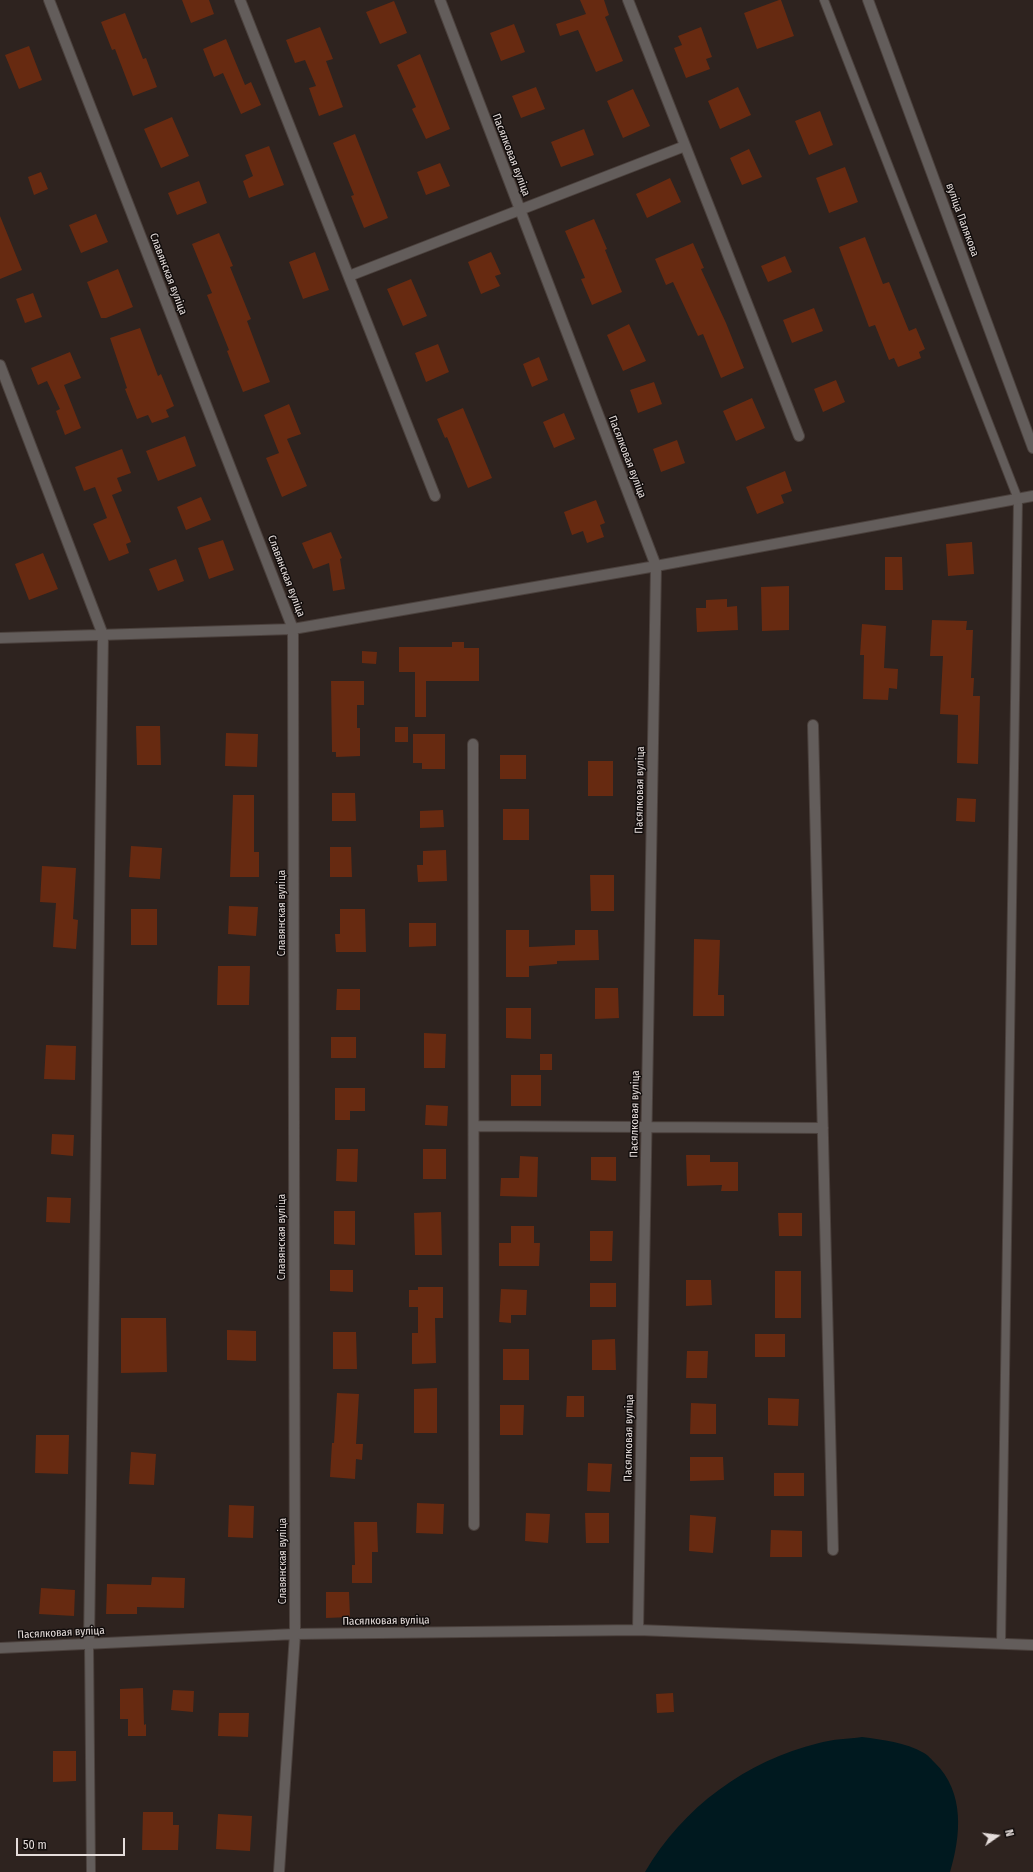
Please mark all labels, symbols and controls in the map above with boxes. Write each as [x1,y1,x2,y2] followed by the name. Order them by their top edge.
[489,112,533,198] street label: Пасялковая вуліца
[943,181,981,259] street label: вуліца Палякова
[146,231,190,317] street label: Славянская вуліца
[605,414,649,500] street label: Пасялковая вуліца
[264,533,308,619] street label: Славянская вуліца
[633,746,647,834] street label: Пасялковая вуліца
[275,870,289,956] street label: Славянская вуліца
[628,1070,642,1158] street label: Пасялковая вуліца
[275,1194,289,1280] street label: Славянская вуліца
[622,1394,636,1482] street label: Пасялковая вуліца
[276,1518,290,1604] street label: Славянская вуліца
[342,1614,430,1628] street label: Пасялковая вуліца
[17,1624,105,1642] street label: Пасялковая вуліца
[977,1816,1017,1856] north arrow
[1002,1828,1016,1838] text: N
[18,1830,127,1856] scale bar
[23,1838,47,1852] text: 50 m

